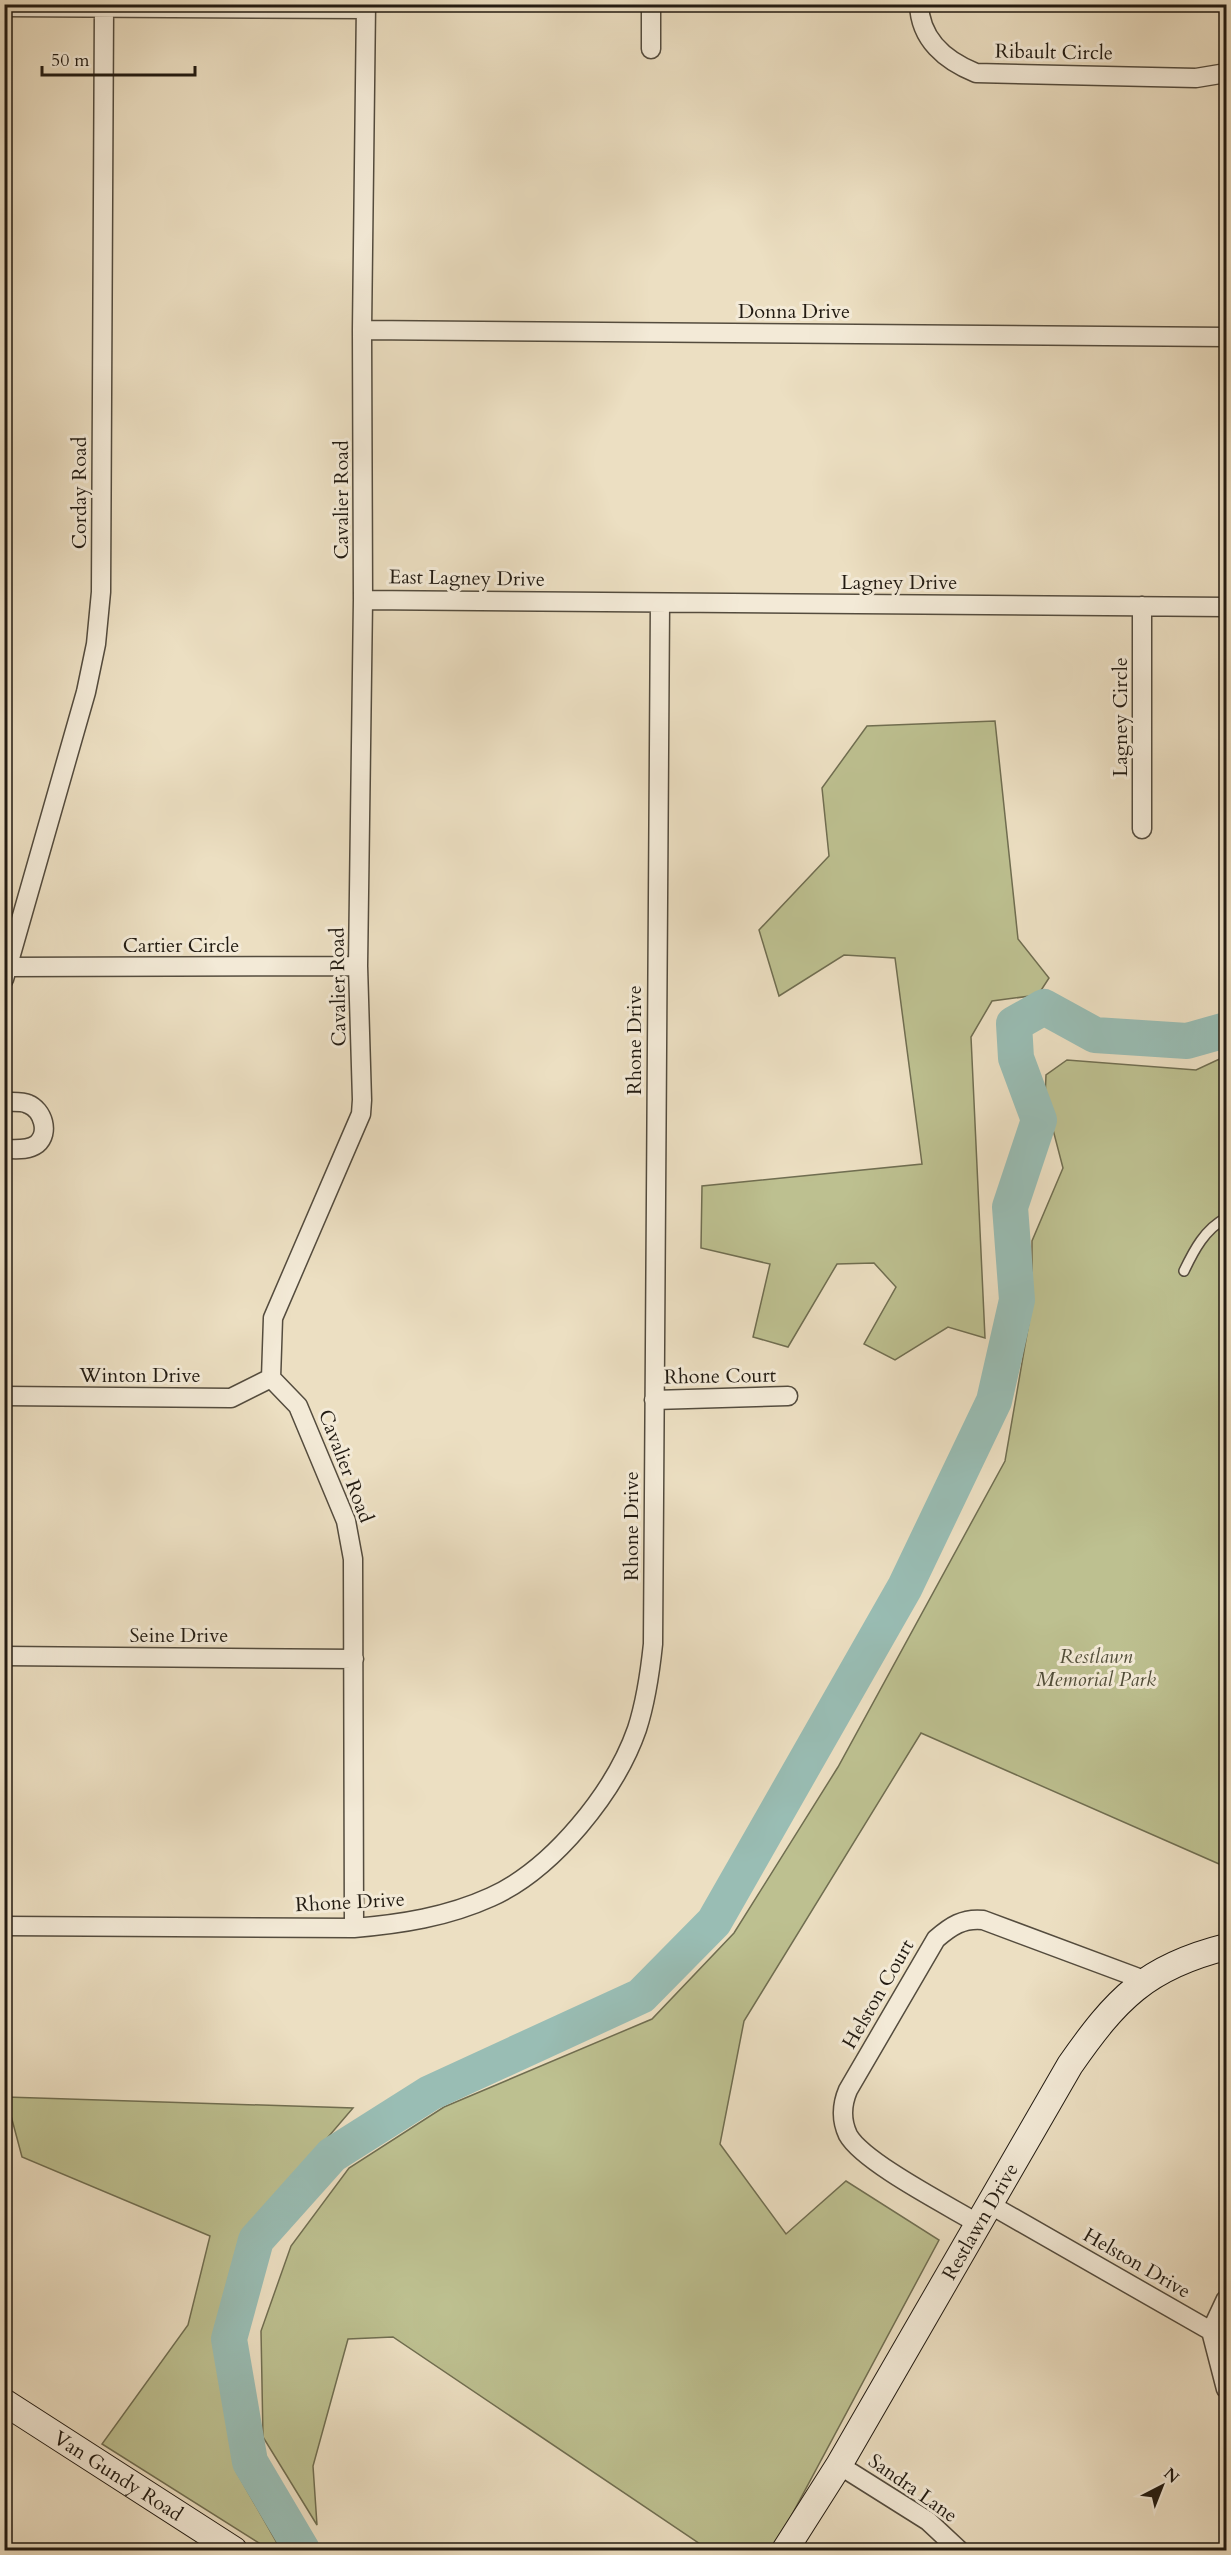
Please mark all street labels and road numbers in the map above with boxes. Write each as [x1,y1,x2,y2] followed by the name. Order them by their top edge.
[995,37,1113,67] street label: Ribault Circle
[738,298,850,325] street label: Donna Drive
[66,436,93,549] street label: Corday Road
[328,440,355,560] street label: Cavalier Road
[389,563,545,593] street label: East Lagney Drive
[841,569,957,596] street label: Lagney Drive
[1107,657,1134,777] street label: Lagney Circle
[323,927,353,1047] street label: Cavalier Road
[123,932,239,959] street label: Cartier Circle
[621,985,648,1095] street label: Rhone Drive
[78,1362,201,1389] street label: Winton Drive
[664,1362,777,1390] street label: Rhone Court
[312,1406,380,1527] street label: Cavalier Road
[618,1471,645,1581] street label: Rhone Drive
[130,1622,228,1649] street label: Seine Drive
[294,1886,406,1918] street label: Rhone Drive
[836,1934,921,2054] street label: Helston Court
[935,2158,1024,2285] street label: Restlawn Drive
[1078,2221,1196,2305] street label: Helston Drive
[48,2424,189,2527] street label: Van Gundy Road
[863,2447,963,2529] street label: Sandra Lane

